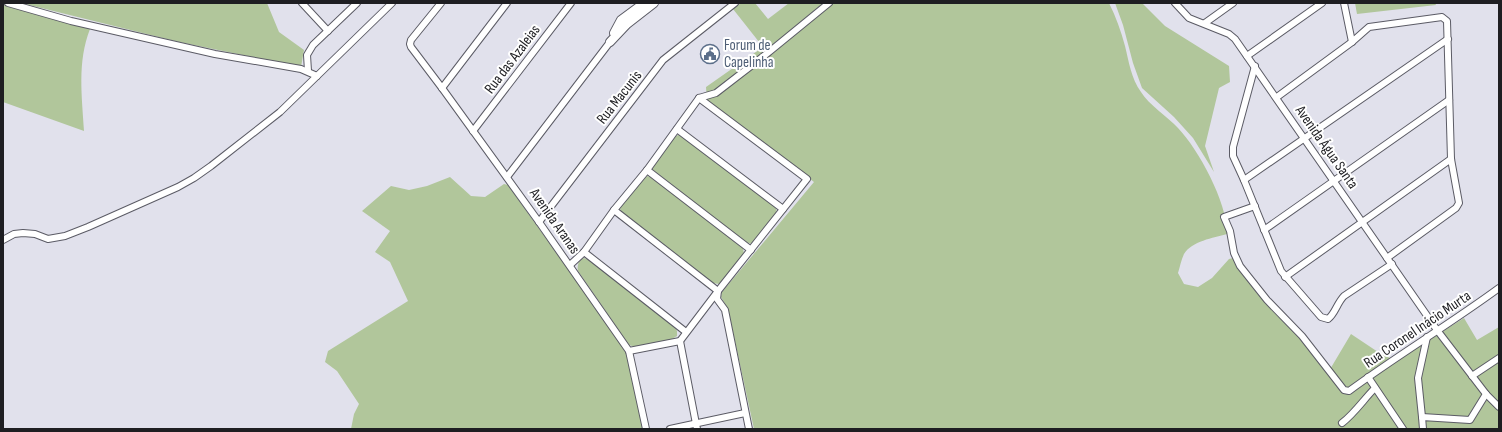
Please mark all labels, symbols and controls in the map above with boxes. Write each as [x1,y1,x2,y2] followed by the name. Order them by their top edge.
[480,21,545,98] street label: Rua das Azaleias
[724,36,774,72] place label: Forum de Capelinha
[699,43,721,65] public building icon: Forum de Capelinha
[593,67,646,128] street label: Rua Macunis
[1290,101,1362,193] street label: Avenida Água Santa
[525,184,584,258] street label: Avenida Aranas
[1360,286,1475,372] street label: Rua Coronel Inácio Murta

